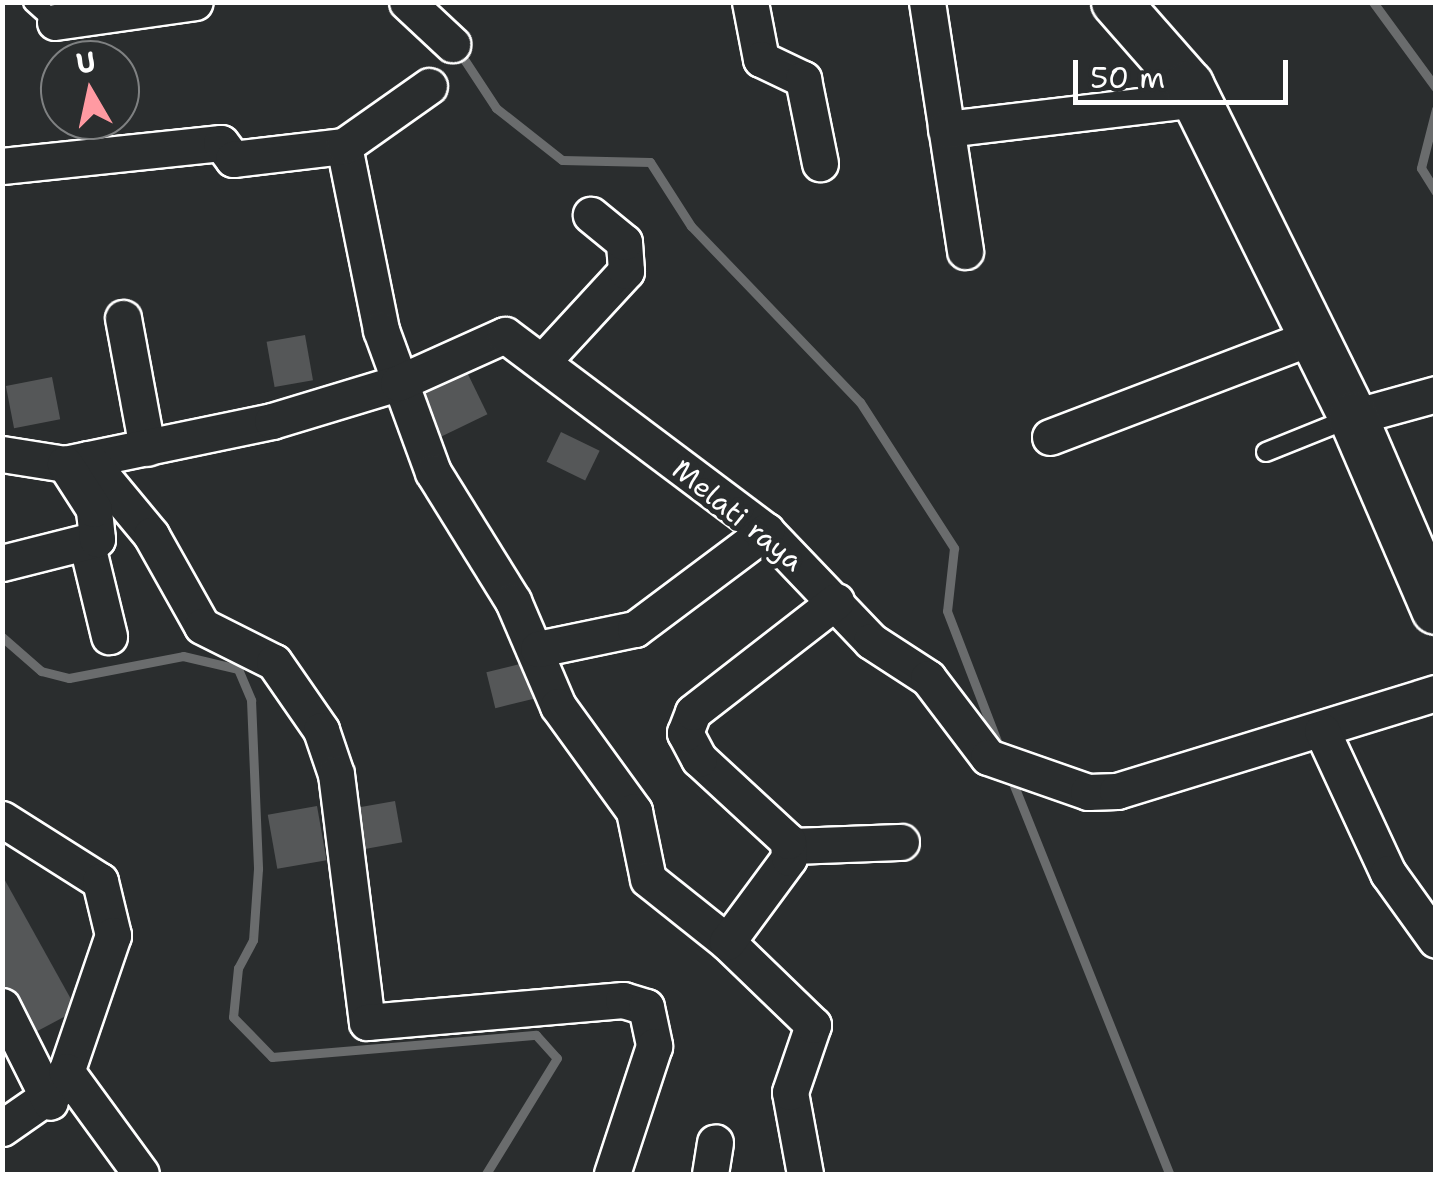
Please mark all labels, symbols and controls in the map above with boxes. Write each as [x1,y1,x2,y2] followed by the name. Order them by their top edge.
[40,40,140,140] north arrow
[1078,40,1293,102] scale bar
[73,42,98,83] text: U
[1090,57,1165,98] text: 50 m
[666,452,810,578] street label: Melati raya

